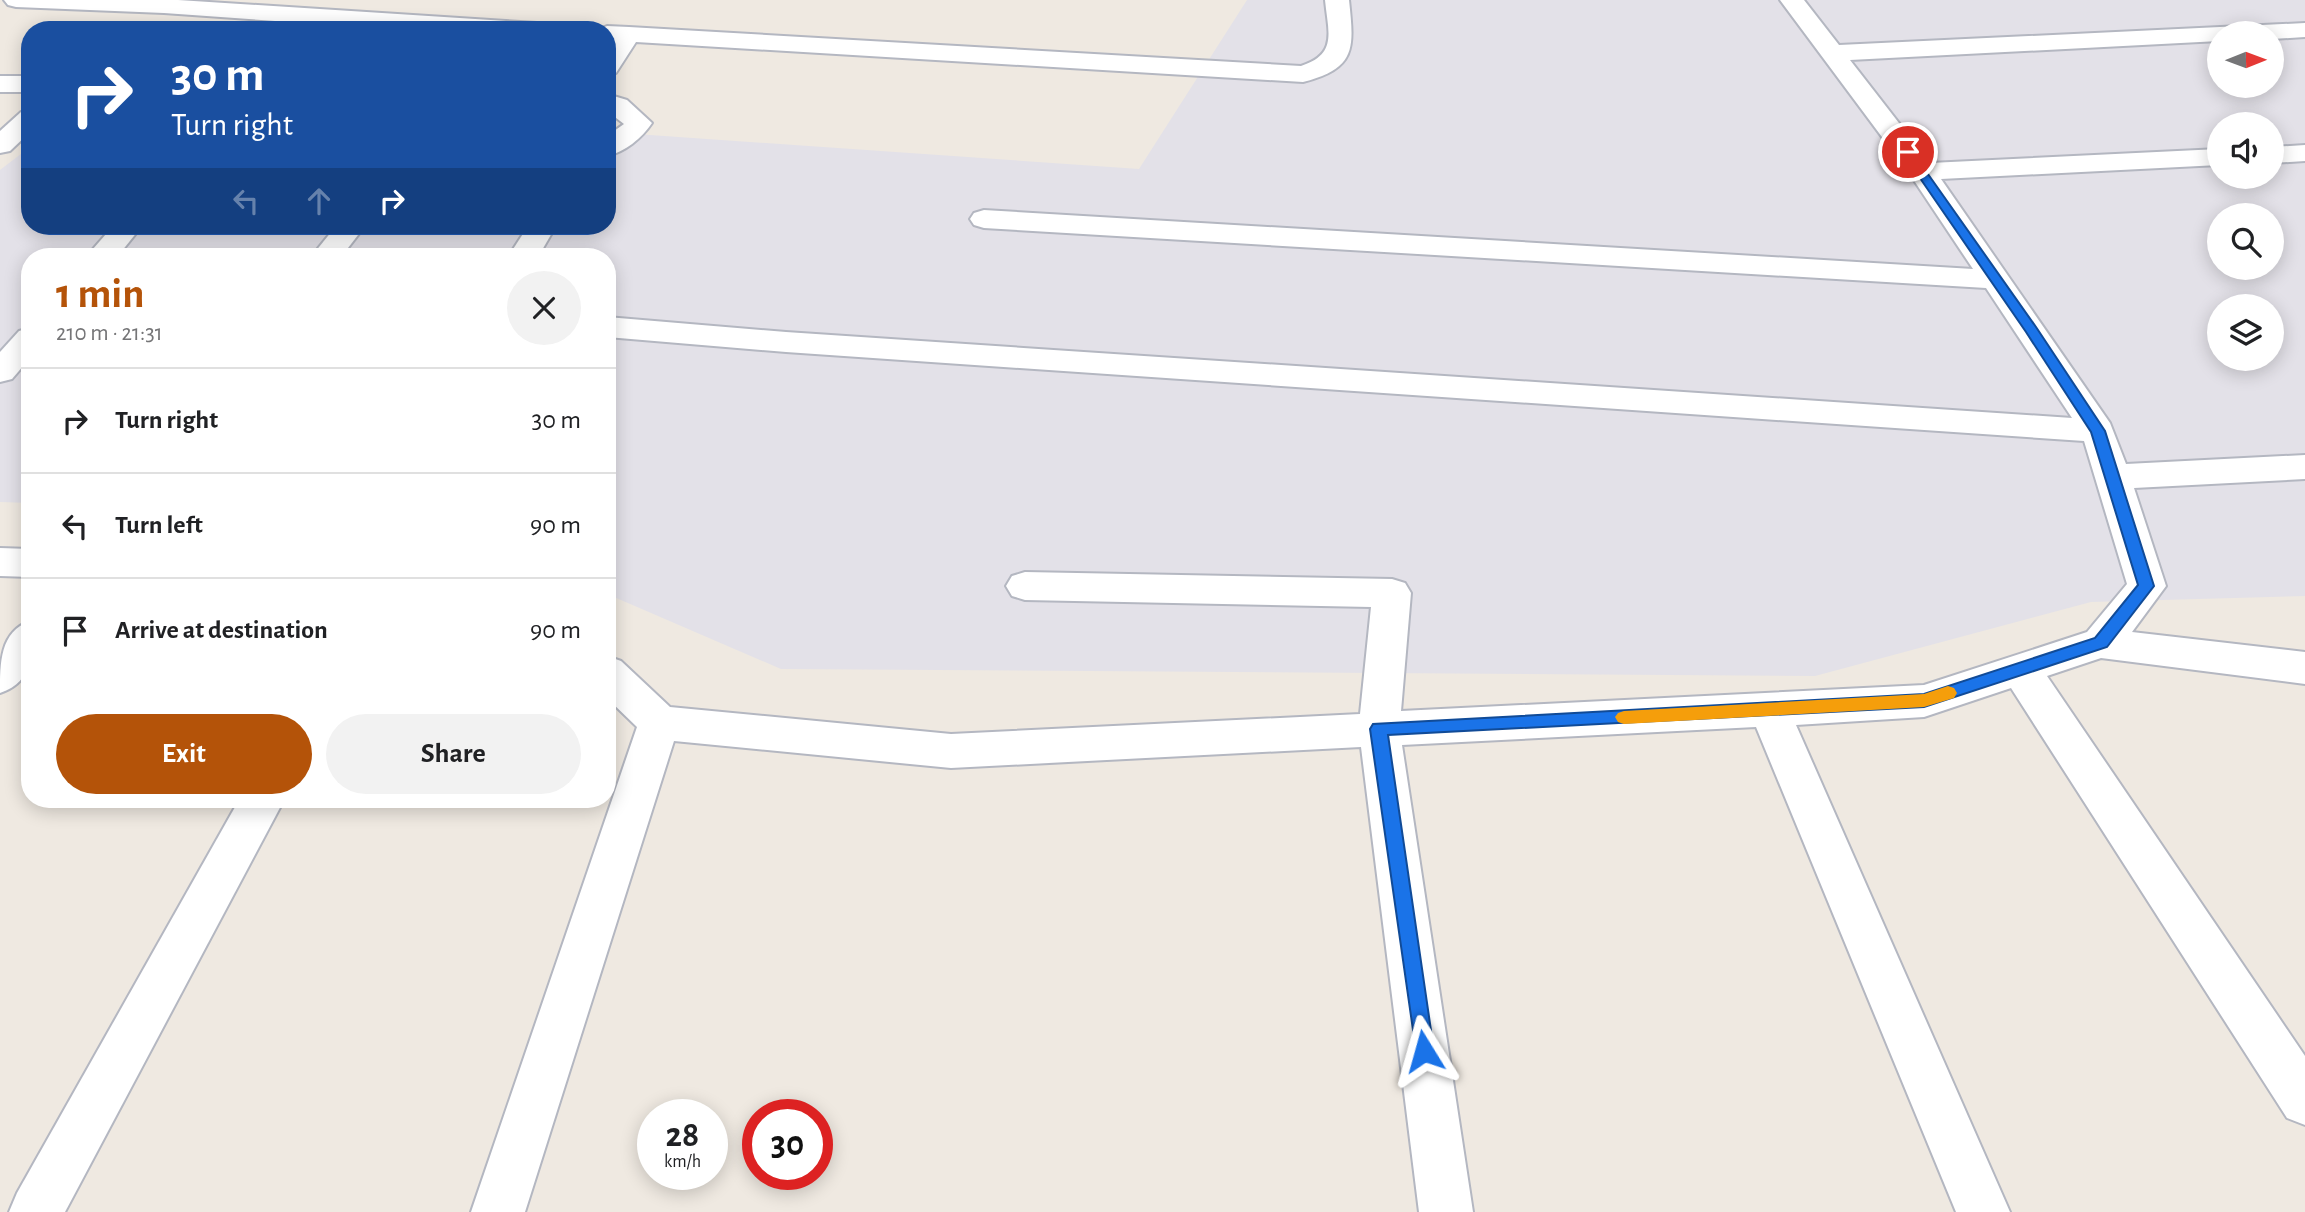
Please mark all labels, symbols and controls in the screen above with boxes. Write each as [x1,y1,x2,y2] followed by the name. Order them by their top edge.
[2207,21,2284,98] north arrow
[2207,21,2284,371] map controls
[56,49,147,140] icon: right
[171,51,265,100] text: 30 m
[171,109,293,141] text: Turn right
[2207,112,2284,189] button: sound
[1878,122,1938,182] pin
[1889,133,1927,171] icon: arrive
[227,182,265,220] icon: left
[300,182,338,220] icon: ahead
[373,182,411,220] icon: right
[2207,203,2284,280] button: search
[507,271,581,345] button: close
[56,273,145,315] text: 1 min
[2207,294,2284,371] button: layers
[56,322,163,345] text: 210 m · 21:31
[56,402,94,440] icon: right
[115,407,218,433] text: Turn right
[531,407,581,433] text: 30 m
[56,507,94,545] icon: left
[115,512,203,538] text: Turn left
[530,512,581,538] text: 90 m
[56,612,94,650] icon: arrive
[115,617,328,643] text: Arrive at destination
[530,617,581,643] text: 90 m
[56,714,312,794] button: Exit
[326,714,581,794] button: Share
[1387,1014,1461,1088] position arrow
[742,1099,833,1190] speed limit sign: 30
[666,1118,699,1153] text: 28
[664,1153,701,1171] text: km/h

